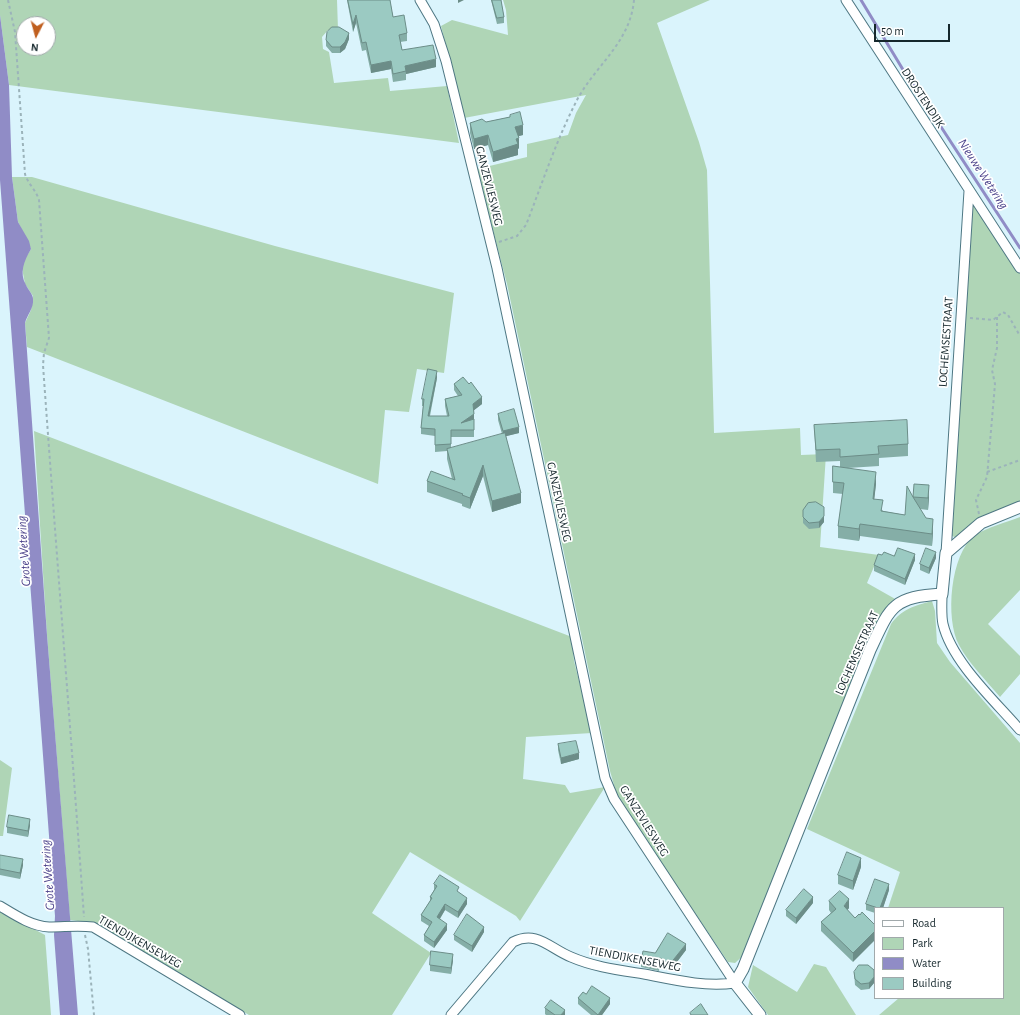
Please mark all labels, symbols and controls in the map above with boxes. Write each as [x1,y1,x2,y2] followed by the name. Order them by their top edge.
[16,16,56,56] north arrow
[876,16,952,42] scale bar
[881,25,904,37] text: 50 m
[30,42,39,53] text: N
[898,65,948,131] street label: DROSTENDIJK
[954,136,1012,212] water label: Nieuwe Wetering
[472,145,506,227] street label: GANZEVLESWEG
[936,296,956,388] street label: LOCHEMSESTRAAT
[544,461,574,543] street label: GANZEVLESWEG
[14,515,34,587] water label: Grote Wetering
[832,609,882,697] street label: LOCHEMSESTRAAT
[616,783,672,859] street label: GANZEVLESWEG
[38,839,58,911] water label: Grote Wetering
[874,907,1004,999] legend
[96,912,184,972] street label: TIENDIJKENSEWEG
[912,917,936,929] text: Road
[912,937,933,949] text: Park
[588,943,682,975] street label: TIENDIJKENSEWEG
[912,957,941,969] text: Water
[912,977,952,989] text: Building

